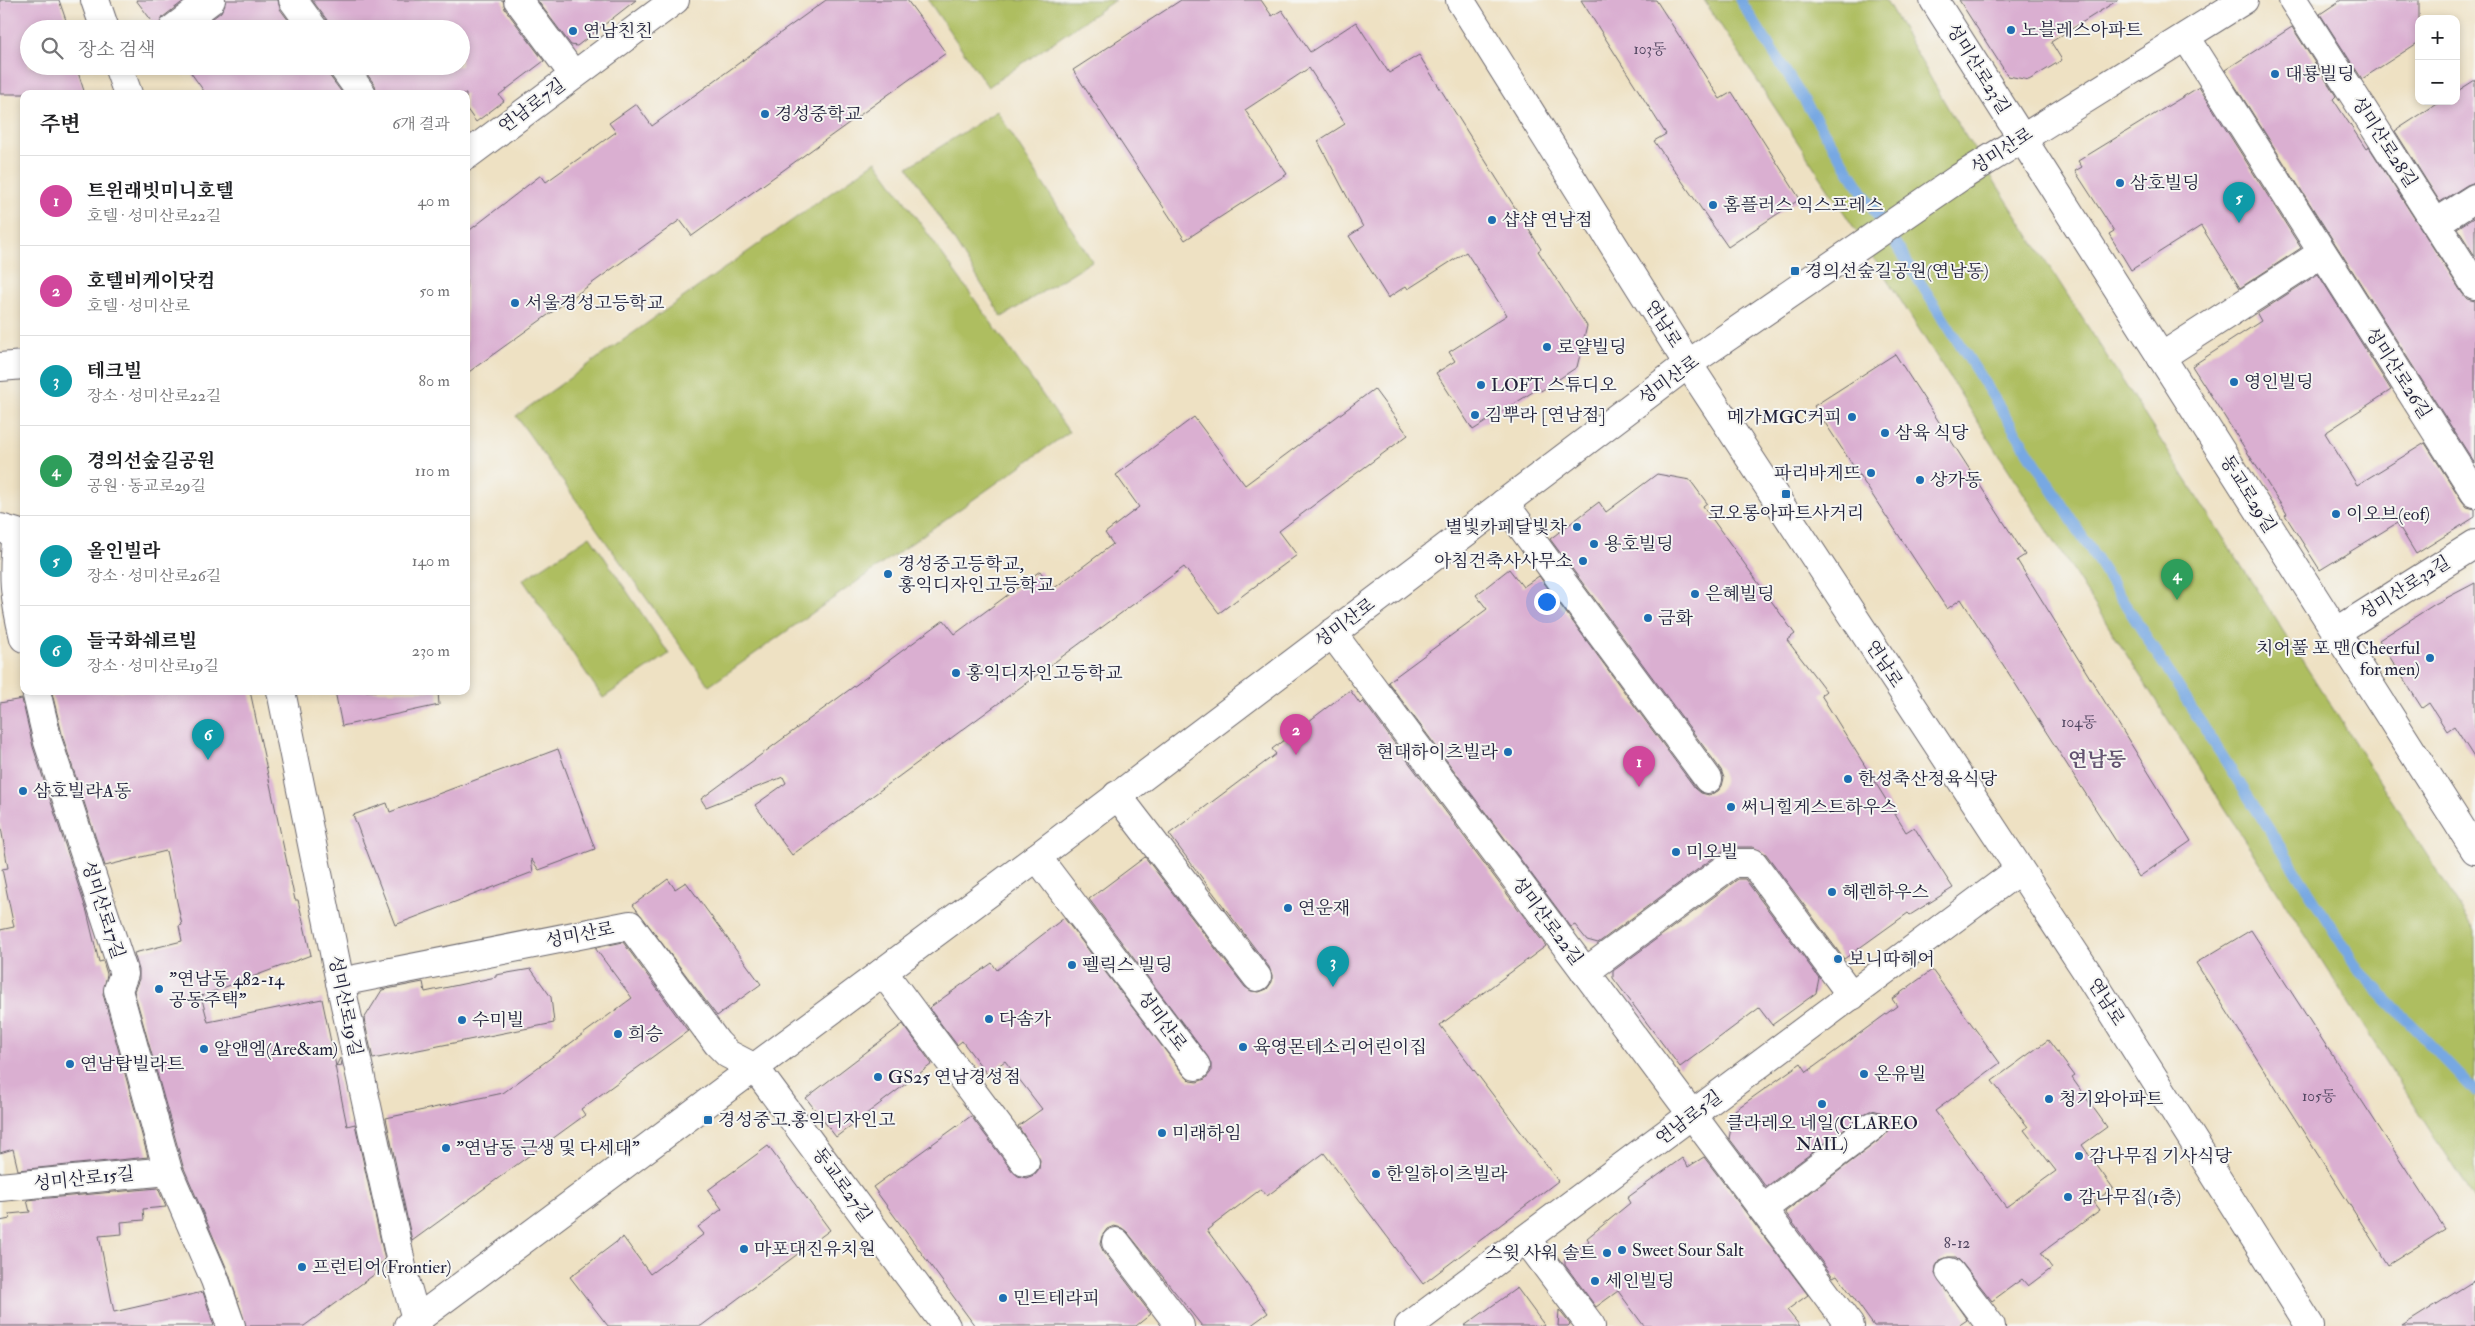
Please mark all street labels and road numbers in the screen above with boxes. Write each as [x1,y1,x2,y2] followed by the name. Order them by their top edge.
[1941,19,2015,119] street label: 성미산로23길
[494,73,570,139] street label: 연남로7길
[2346,92,2422,192] street label: 성미산로28길
[1967,122,2037,180] street label: 성미산로
[1639,296,1687,352] street label: 연남로
[2360,323,2436,423] street label: 성미산로26길
[1634,350,1704,410] street label: 성미산로
[2215,451,2281,537] street label: 동교로29길
[2355,551,2455,625] street label: 성미산로32길
[1310,593,1380,653] street label: 성미산로
[1860,636,1908,692] street label: 연남로
[76,858,130,962] street label: 성미산로17길
[1506,872,1588,970] street label: 성미산로22길
[544,917,616,953] street label: 성미산로
[323,953,367,1059] street label: 성미산로19길
[2082,974,2130,1030] street label: 연남로
[1132,986,1192,1056] street label: 성미산로
[1651,1086,1727,1150] street label: 연남로5길
[807,1143,877,1227] street label: 동교로27길
[32,1162,136,1196] street label: 성미산로15길

